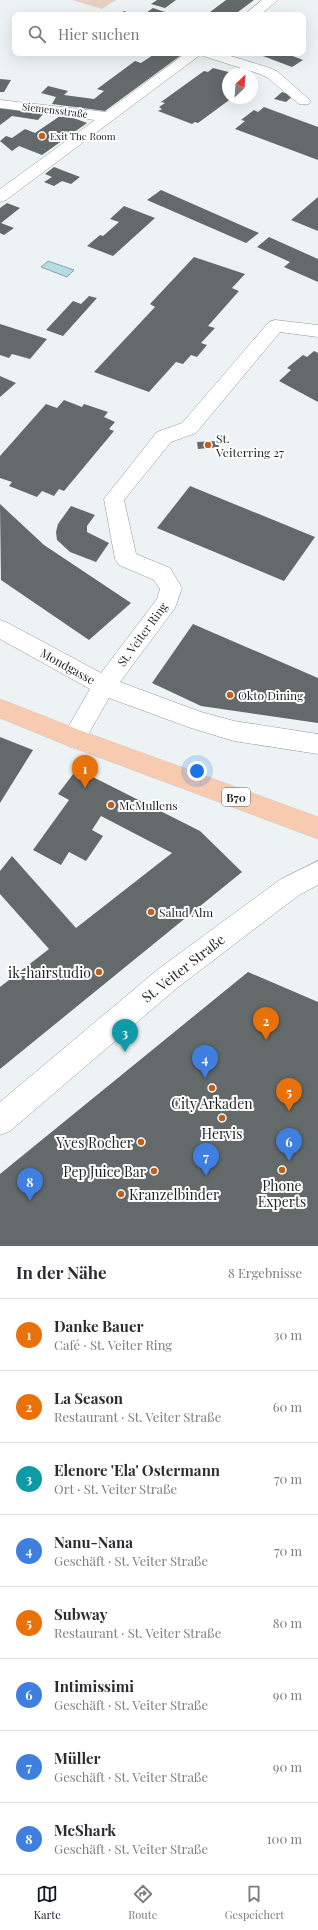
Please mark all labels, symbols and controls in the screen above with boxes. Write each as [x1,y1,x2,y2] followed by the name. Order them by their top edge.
[12,12,306,56] search box
[26,23,48,45] icon: search
[58,24,140,44] text: Hier suchen
[222,68,258,104] north arrow
[21,99,89,121] street label: Siemensstraße
[50,129,116,143] place label: Exit The Room
[37,131,47,141] marker: Exit The Room
[215,430,284,460] place label: St. Veiterring 27
[203,440,213,450] marker: St. Veiterring 27
[113,598,171,669] street label: St. Veiter Ring
[38,644,98,688] street label: Mondgasse
[238,687,304,703] place label: Okto Dining
[225,690,235,700] marker: Okto Dining
[72,755,98,788] pin: 1
[187,761,207,781] your location
[222,788,250,806] road number: B70
[119,797,178,813] place label: McMullens
[106,800,116,810] marker: McMullens
[159,904,213,920] place label: Salud Alm
[146,907,156,917] marker: Salud Alm
[137,930,229,1006] street label: St. Veiter Straße
[8,963,91,982] place label: ik-hairstudio
[94,967,104,977] marker: ik-hairstudio
[253,1007,279,1040] pin: 2
[112,1019,138,1052] pin: 3
[192,1045,218,1078] pin: 4
[276,1078,302,1111] pin: 5
[207,1083,217,1093] marker: City Arkaden
[171,1094,253,1113] place label: City Arkaden
[217,1113,227,1123] marker: Hervis
[202,1124,242,1143] place label: Hervis
[276,1128,302,1161] pin: 6
[55,1133,134,1152] place label: Yves Rocher
[136,1137,146,1147] marker: Yves Rocher
[193,1143,219,1176] pin: 7
[63,1162,147,1181] place label: Pep Juice Bar
[277,1165,287,1175] marker: Phone Experts
[149,1166,159,1176] marker: Pep Juice Bar
[17,1168,43,1201] pin: 8
[258,1176,306,1211] place label: Phone Experts
[129,1185,220,1204] place label: Kranzelbinder
[116,1189,126,1199] marker: Kranzelbinder
[16,1261,107,1283] text: In der Nähe
[228,1264,302,1281] text: 8 Ergebnisse
[54,1316,143,1336] text: Danke Bauer
[27,1326,31,1343] text: 1
[274,1326,302,1343] text: 30 m
[54,1336,172,1353] text: Café · St. Veiter Ring
[54,1388,123,1408] text: La Season
[26,1398,32,1415] text: 2
[273,1398,302,1415] text: 60 m
[54,1408,221,1425] text: Restaurant · St. Veiter Straße
[54,1460,220,1480] text: Elenore 'Ela' Ostermann
[26,1470,32,1487] text: 3
[274,1470,302,1487] text: 70 m
[54,1480,177,1497] text: Ort · St. Veiter Straße
[54,1532,133,1552] text: Nanu-Nana
[26,1542,32,1559] text: 4
[274,1542,302,1559] text: 70 m
[54,1552,208,1569] text: Geschäft · St. Veiter Straße
[54,1604,108,1624] text: Subway
[26,1614,32,1631] text: 5
[273,1614,302,1631] text: 80 m
[54,1624,221,1641] text: Restaurant · St. Veiter Straße
[54,1676,134,1696] text: Intimissimi
[25,1686,33,1703] text: 6
[273,1686,302,1703] text: 90 m
[54,1696,208,1713] text: Geschäft · St. Veiter Straße
[54,1748,101,1768] text: Müller
[26,1758,32,1775] text: 7
[273,1758,302,1775] text: 90 m
[54,1768,208,1785] text: Geschäft · St. Veiter Straße
[54,1820,116,1840] text: McShark
[25,1830,33,1847] text: 8
[267,1830,302,1847] text: 100 m
[54,1840,208,1857] text: Geschäft · St. Veiter Straße
[34,1883,61,1922] tab: Karte
[128,1883,157,1922] tab: Route
[225,1883,284,1922] tab: Gespeichert

